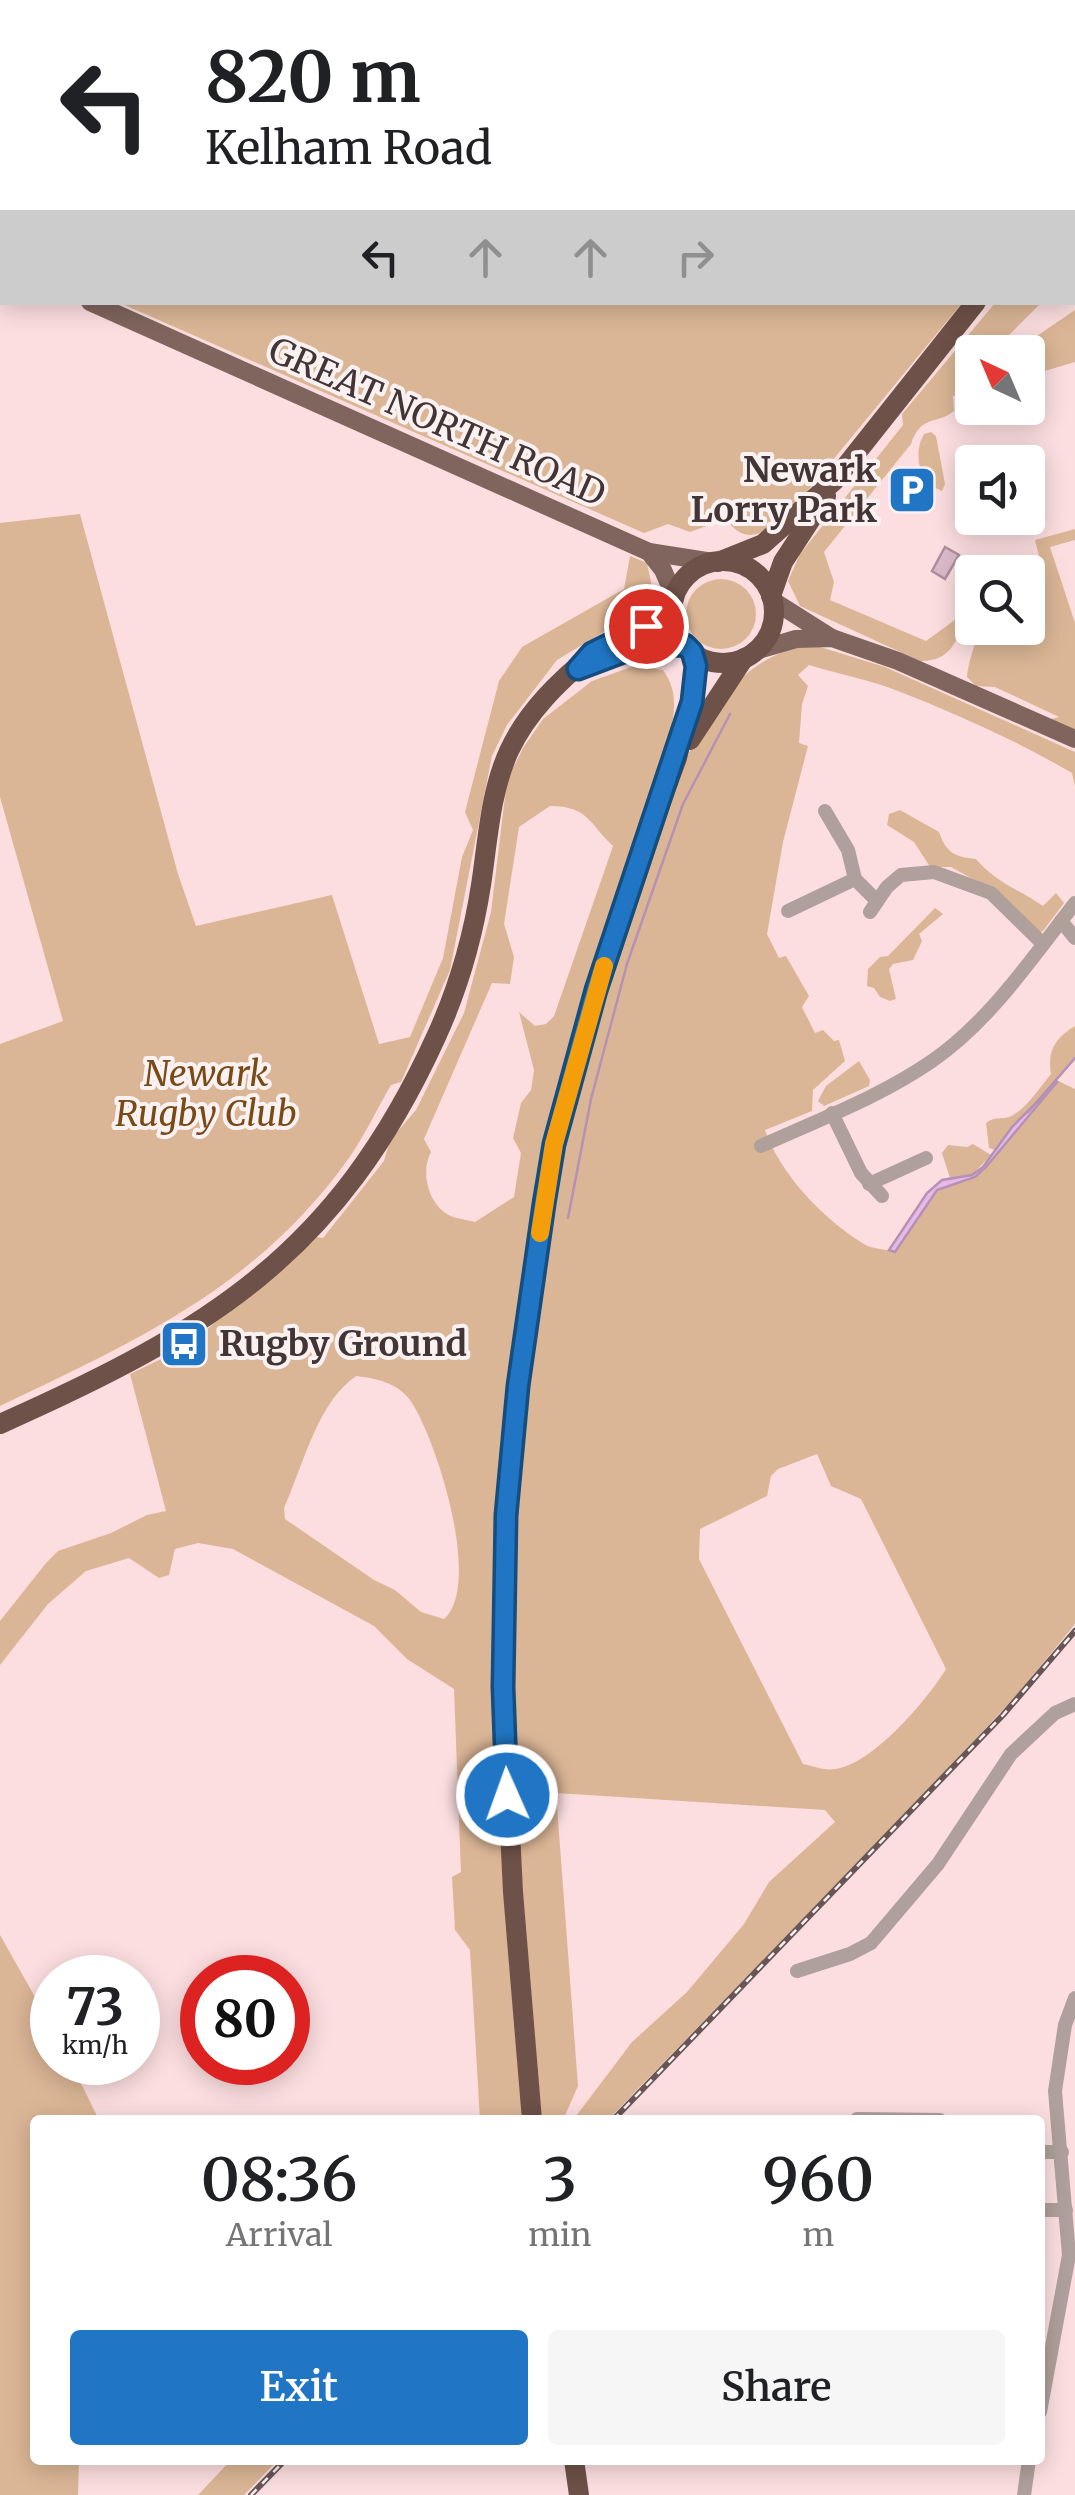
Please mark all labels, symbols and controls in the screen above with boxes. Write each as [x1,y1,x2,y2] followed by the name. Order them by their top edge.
[205,33,421,121] text: 820 m
[40,40,170,170] icon: left
[205,120,492,176] text: Kelham Road
[353,230,408,285] icon: left
[458,230,513,285] icon: ahead
[563,230,618,285] icon: ahead
[668,230,723,285] icon: right
[262,328,612,516] street label: GREAT NORTH ROAD
[955,335,1045,425] north arrow
[955,335,1045,645] map controls
[955,445,1045,535] button: sound
[691,448,877,532] place label: Newark Lorry Park
[886,464,938,516] parking icon: Newark Lorry Park
[955,555,1045,645] button: search
[604,584,689,669] pin
[619,599,674,654] icon: arrive
[115,1052,297,1136] park label: Newark Rugby Club
[158,1318,210,1370] bus stop icon: Rugby Ground
[219,1322,467,1366] place label: Rugby Ground
[455,1743,559,1847] position arrow
[180,1955,310,2085] speed limit sign: 80
[66,1976,124,2039] text: 73
[62,2029,128,2061] text: km/h
[201,2142,357,2217] text: 08:36
[543,2142,577,2217] text: 3
[762,2142,874,2217] text: 960
[226,2215,333,2255] text: Arrival
[528,2215,592,2255] text: min
[802,2215,834,2255] text: m
[70,2330,528,2445] button: Exit
[548,2330,1005,2445] button: Share

